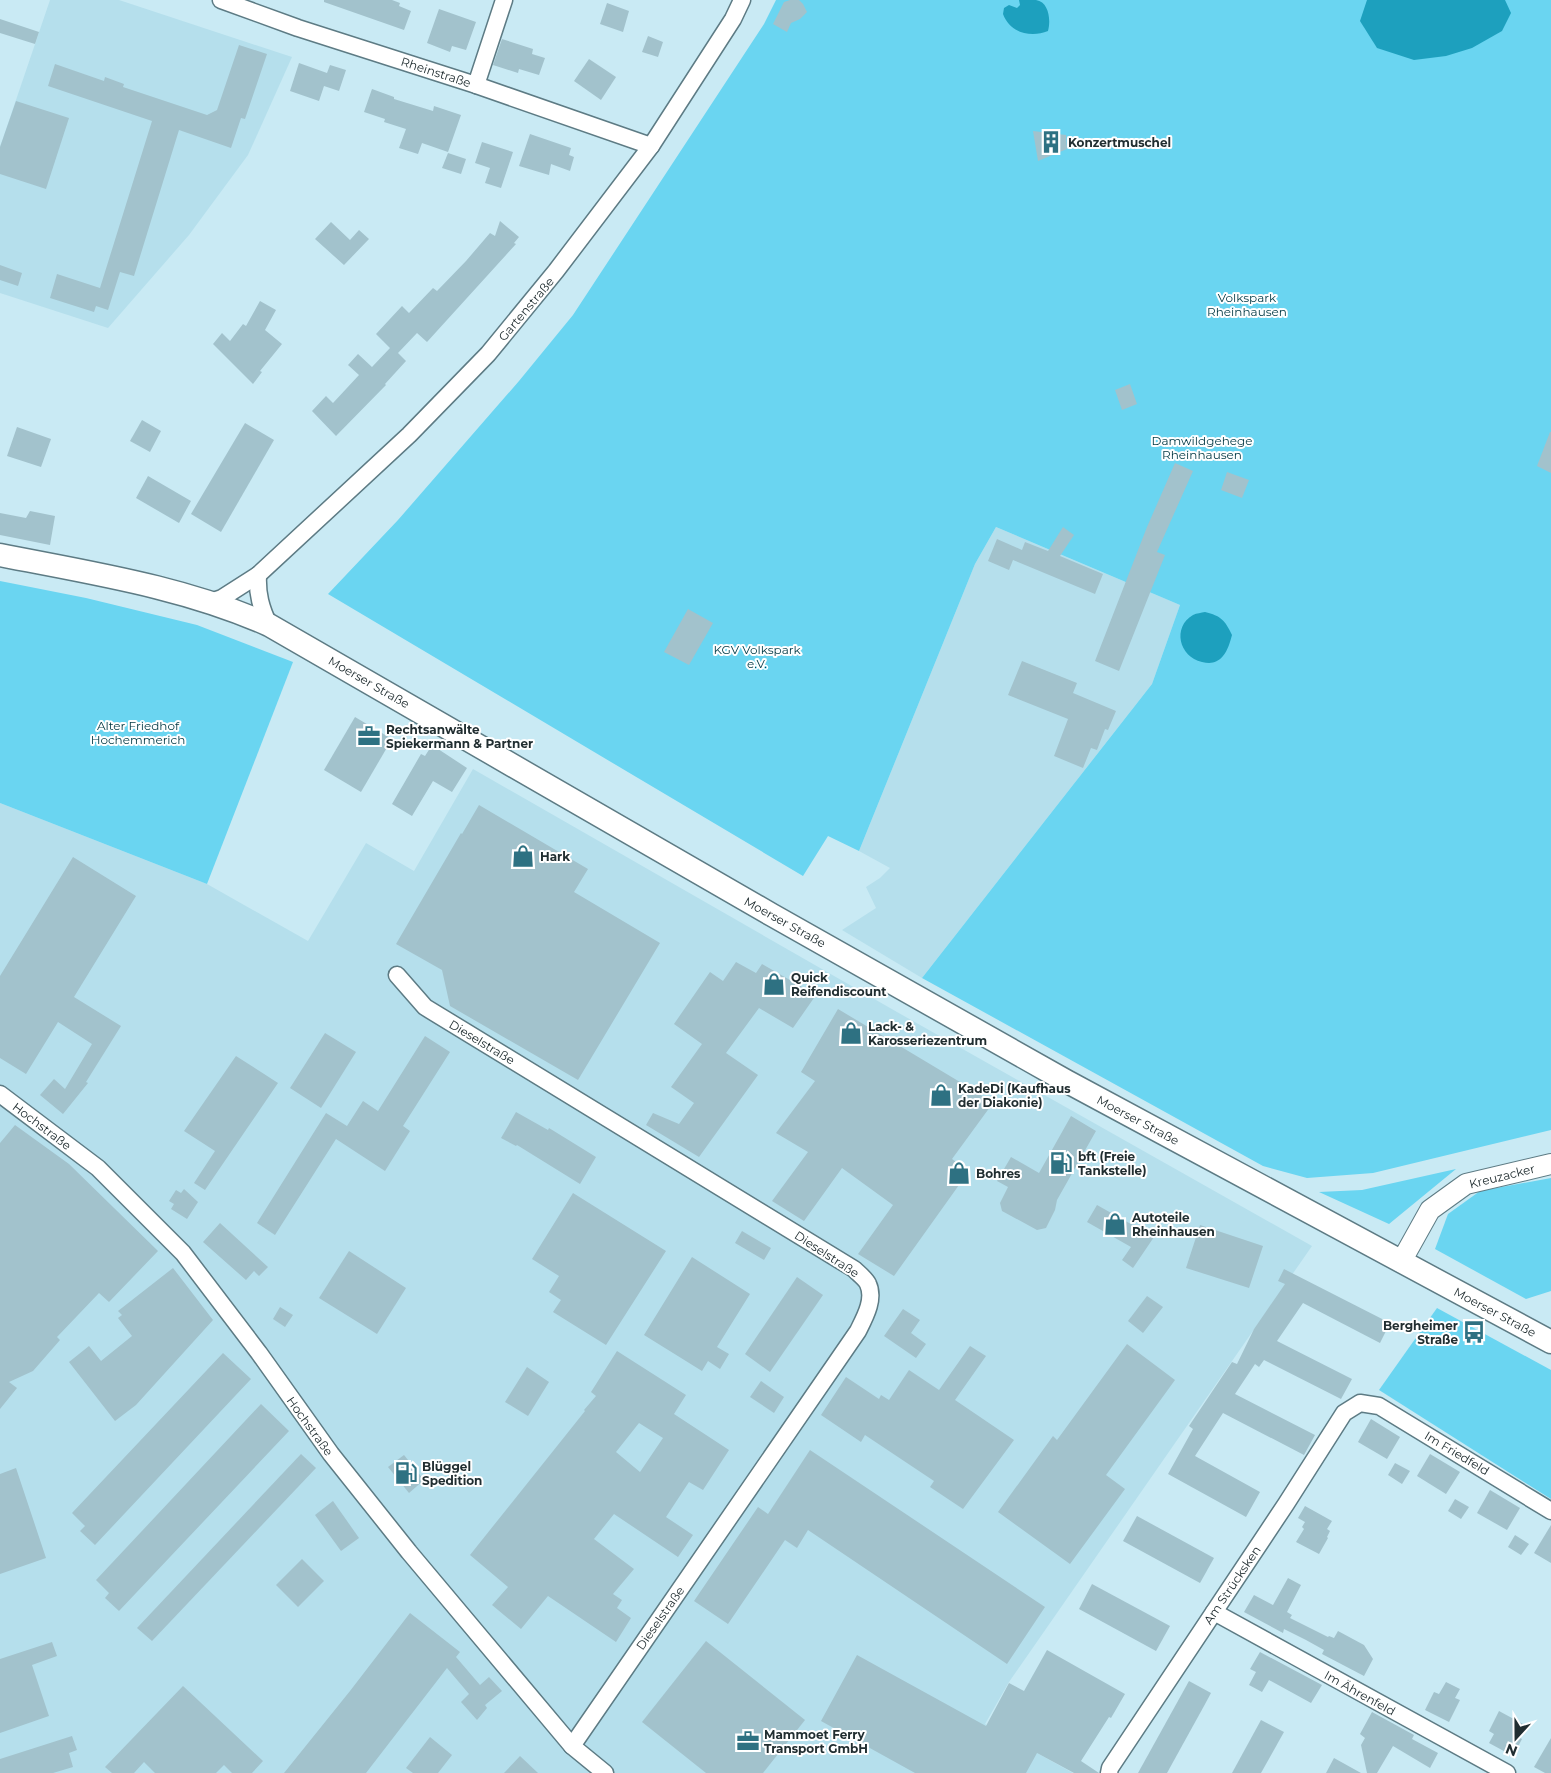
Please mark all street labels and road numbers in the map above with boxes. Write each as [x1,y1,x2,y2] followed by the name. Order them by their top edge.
[399,54,473,90] street label: Rheinstraße
[495,274,557,344] street label: Gartenstraße
[326,653,412,711] street label: Moerser Straße
[742,893,828,951] street label: Moerser Straße
[446,1016,518,1068] street label: Dieselstraße
[1094,1092,1182,1148] street label: Moerser Straße
[10,1099,74,1153] street label: Hochstraße
[1468,1161,1537,1191] street label: Kreuzacker
[792,1228,862,1280] street label: Dieselstraße
[1451,1284,1539,1340] street label: Moerser Straße
[284,1393,336,1459] street label: Hochstraße
[1422,1428,1492,1478] street label: Im Friedfeld
[1200,1543,1264,1627] street label: Am Strücksken
[633,1583,687,1653] street label: Dieselstraße
[1322,1667,1398,1719] street label: Im Ährenfeld

